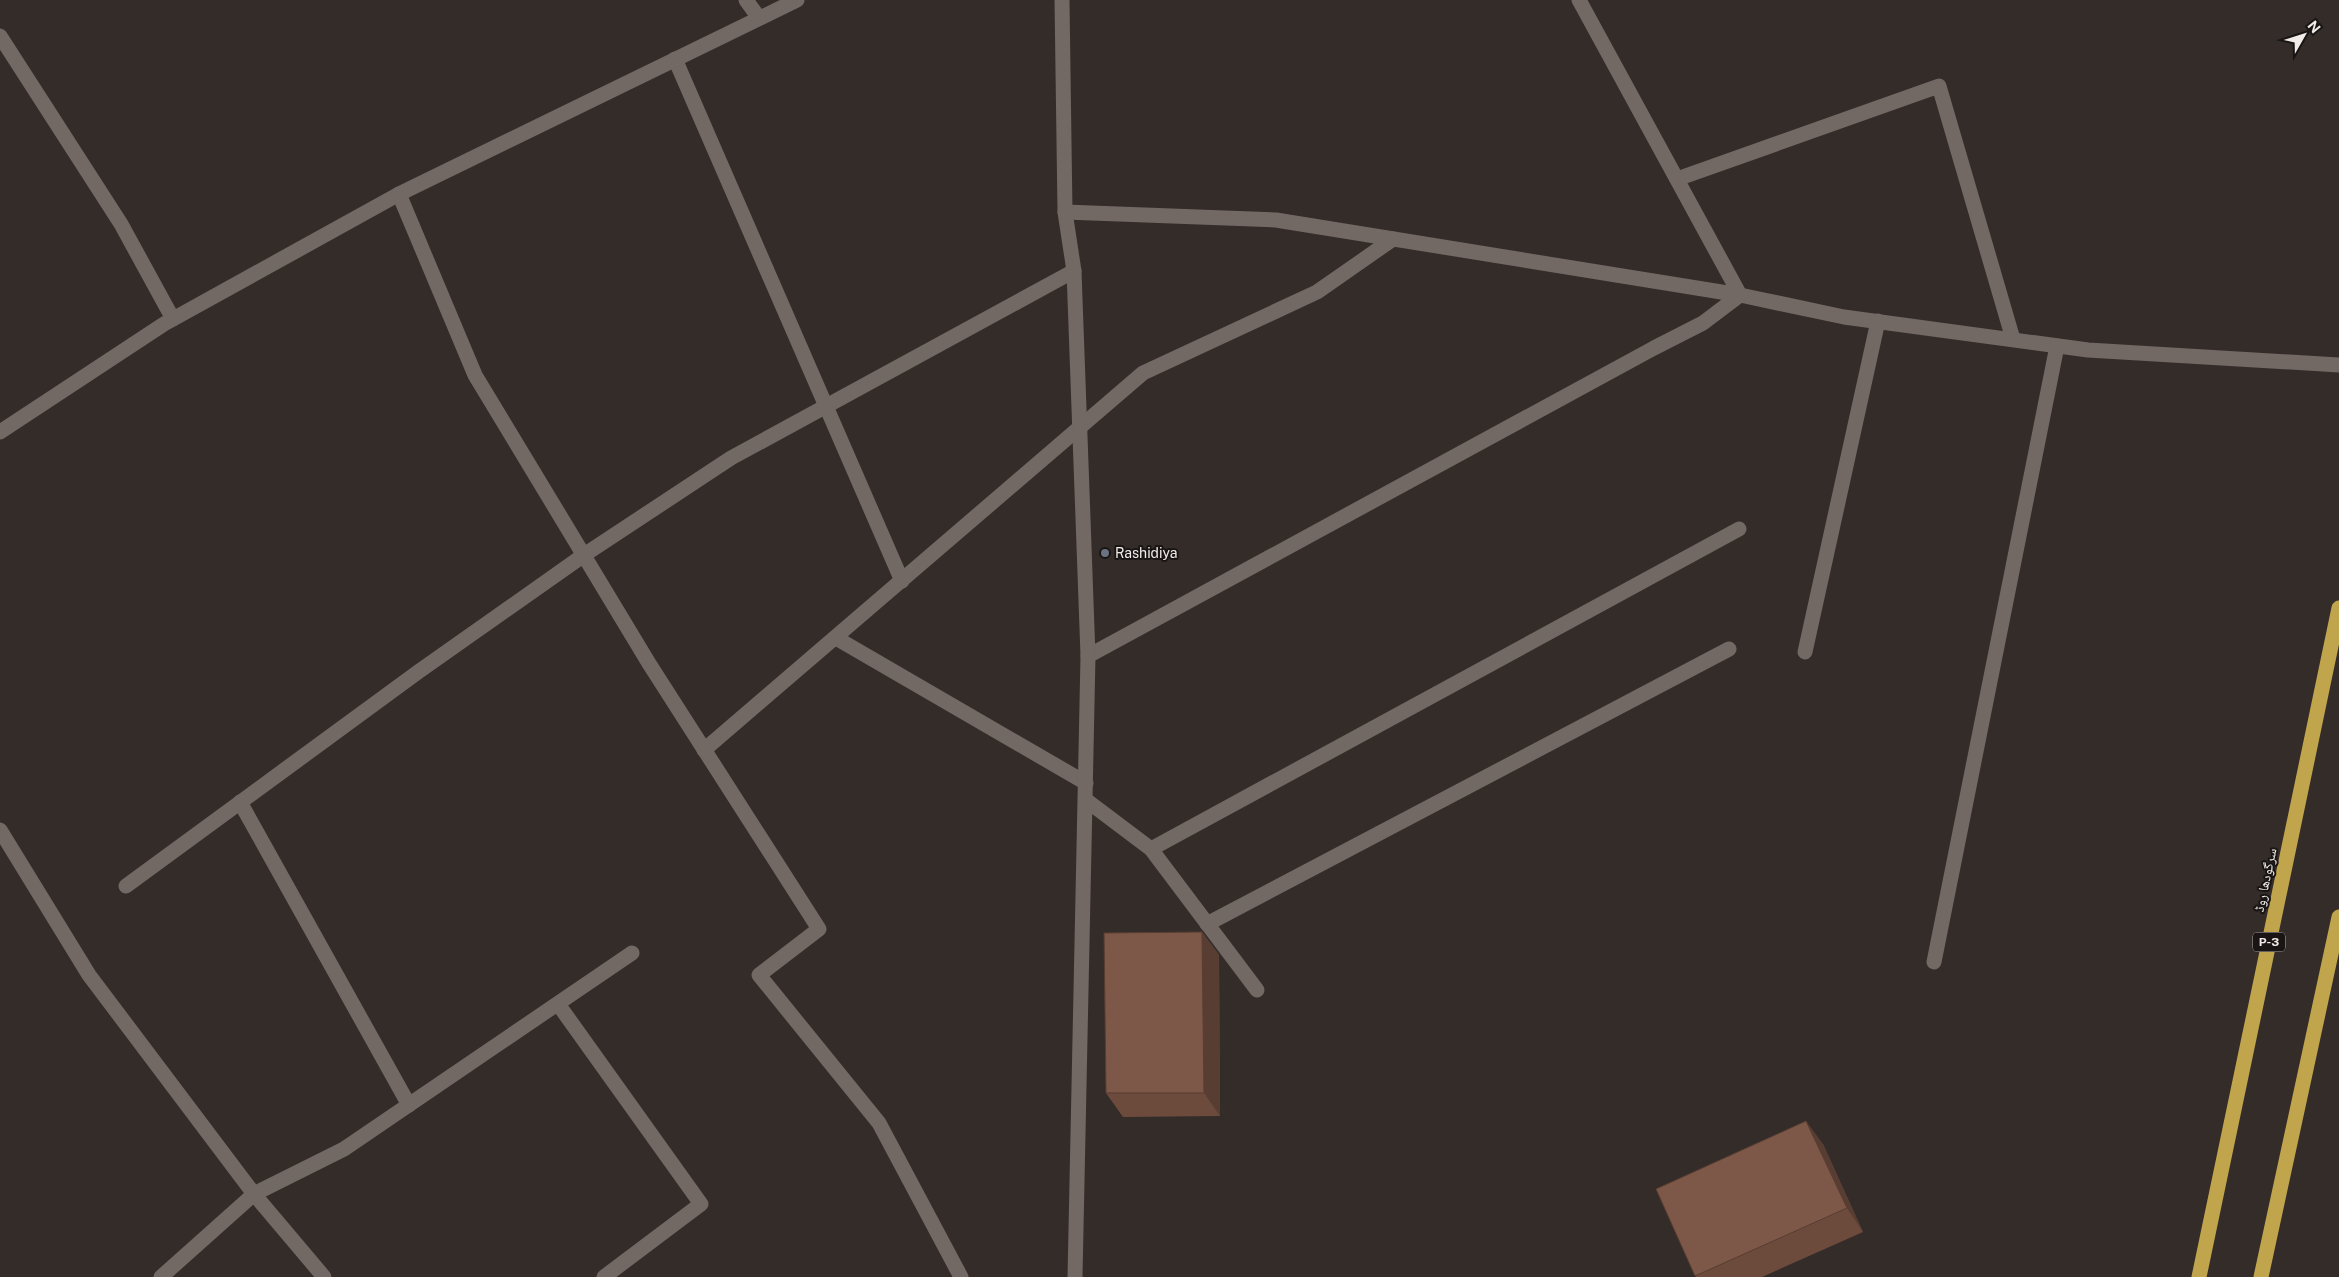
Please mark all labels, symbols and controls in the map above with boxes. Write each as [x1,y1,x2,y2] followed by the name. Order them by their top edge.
[2279,10,2329,60] north arrow
[2304,18,2324,36] text: N
[1115,545,1178,561] place label: Rashidiya
[1099,547,1111,559] marker: Rashidiya
[2250,847,2281,914] street label: سرگودھا روڈ
[2253,932,2285,952] road number: P-3

